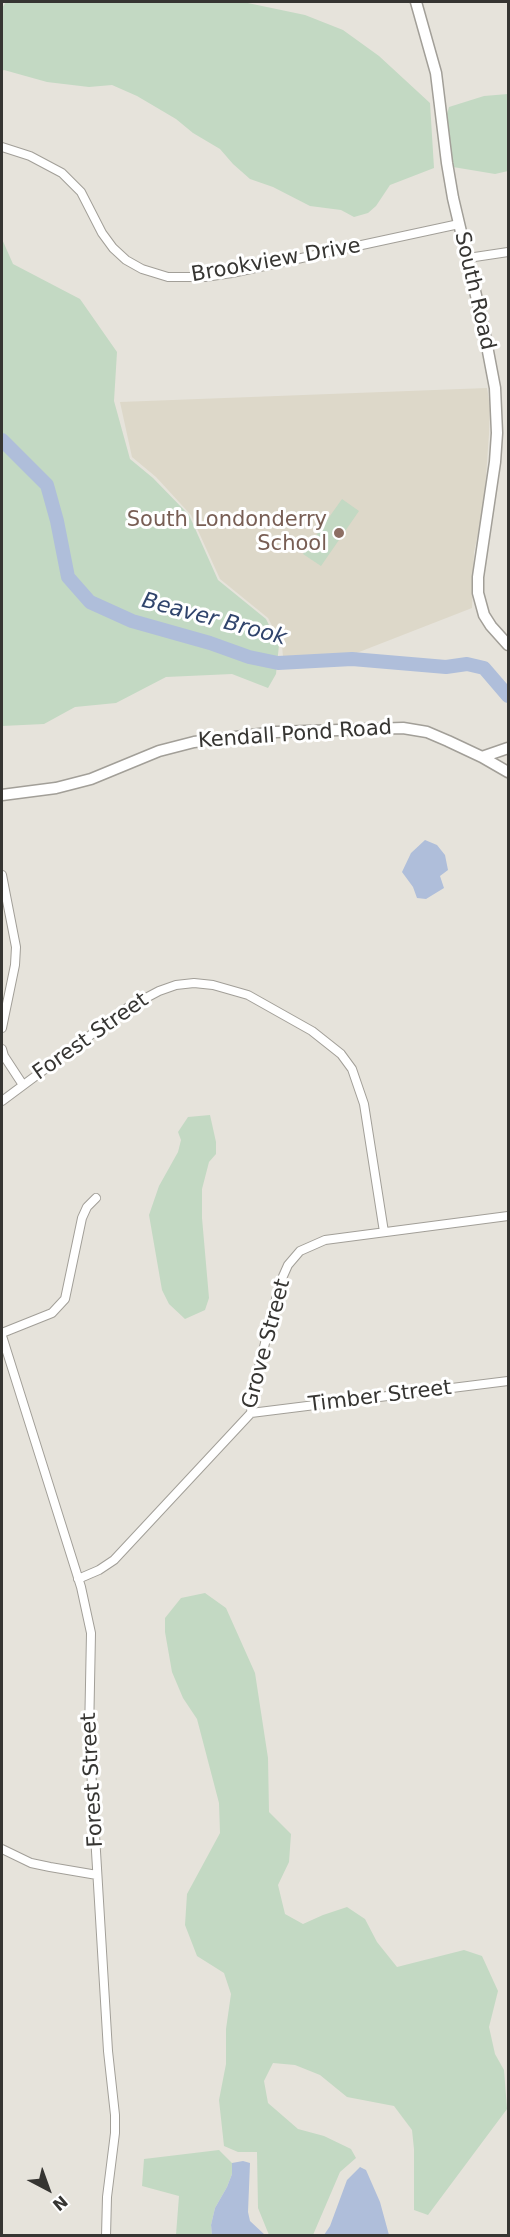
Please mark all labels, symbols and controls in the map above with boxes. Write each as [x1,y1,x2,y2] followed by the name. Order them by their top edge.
[448,230,500,352] street label: South Road
[189,234,363,288] street label: Brookview Drive
[127,508,327,558] place label: South Londonderry School
[332,526,346,540] marker: South Londonderry School
[139,588,289,652] water label: Beaver Brook
[197,716,393,754] street label: Kendall Pond Road
[29,988,153,1086] street label: Forest Street
[238,1276,296,1412] street label: Grove Street
[307,1376,453,1418] street label: Timber Street
[77,1712,109,1848] street label: Forest Street
[18,2159,78,2219] north arrow
[49,2191,71,2215] text: N

